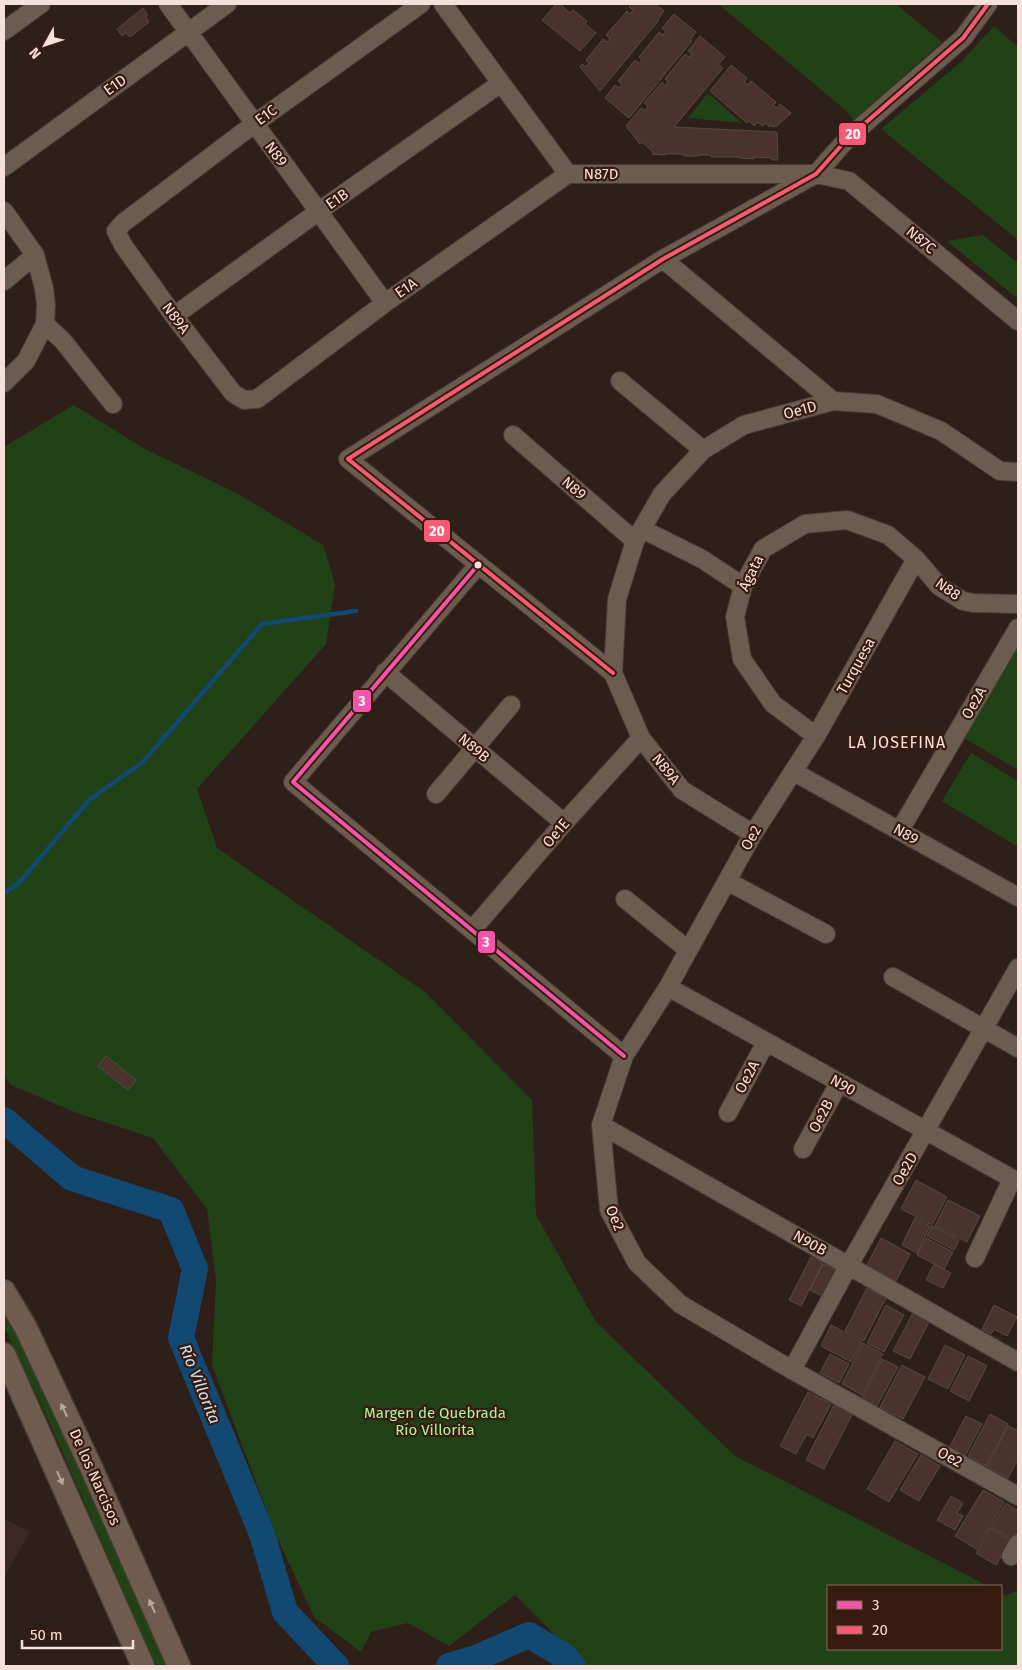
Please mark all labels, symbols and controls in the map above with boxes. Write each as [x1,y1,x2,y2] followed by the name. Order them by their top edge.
[20,20,70,70] north arrow
[26,44,45,62] text: N
[100,71,130,99] street label: E1D
[252,101,281,129] street label: E1C
[838,122,867,146] line badge: 20
[845,126,861,143] text: 20
[261,138,291,170] street label: N89
[584,165,618,183] street label: N87D
[322,185,352,213] street label: E1B
[902,222,940,258] street label: N87C
[392,274,421,302] street label: E1A
[158,299,194,338] street label: N89A
[781,397,819,423] street label: Oe1D
[558,473,590,503] street label: N89
[423,519,451,543] line badge: 20
[429,523,445,540] text: 20
[735,552,767,594] street label: Ágata
[473,560,483,570] unlabelled marker
[932,574,964,604] street label: N88
[833,634,879,698] street label: Turquesa
[958,683,991,722] street label: Oe2A
[352,689,372,713] line badge: 3
[357,693,366,710] text: 3
[455,730,493,766] street label: N89B
[848,733,946,752] district label: LA JOSEFINA
[648,750,684,788] street label: N89A
[539,815,573,851] street label: Oe1E
[890,820,922,848] street label: N89
[737,822,765,854] street label: Oe2
[477,930,496,954] line badge: 3
[481,934,490,951] text: 3
[731,1057,763,1096] street label: Oe2A
[827,1071,859,1099] street label: N90
[805,1096,837,1136] street label: Oe2B
[888,1149,922,1189] street label: Oe2D
[602,1203,628,1233] street label: Oe2
[790,1226,830,1260] street label: N90B
[175,1341,225,1427] water label: Río Villorita
[60,1402,68,1417] one-way arrow
[364,1404,506,1439] park label: Margen de Quebrada Río Villorita
[66,1426,124,1528] street label: De los Narcisos
[934,1443,966,1471] street label: Oe2
[56,1471,64,1485] one-way arrow
[827,1585,1002,1650] legend
[872,1596,880,1614] text: 3
[148,1599,156,1613] one-way arrow
[22,1618,134,1650] scale bar
[872,1621,888,1639] text: 20
[30,1626,63,1644] text: 50 m

